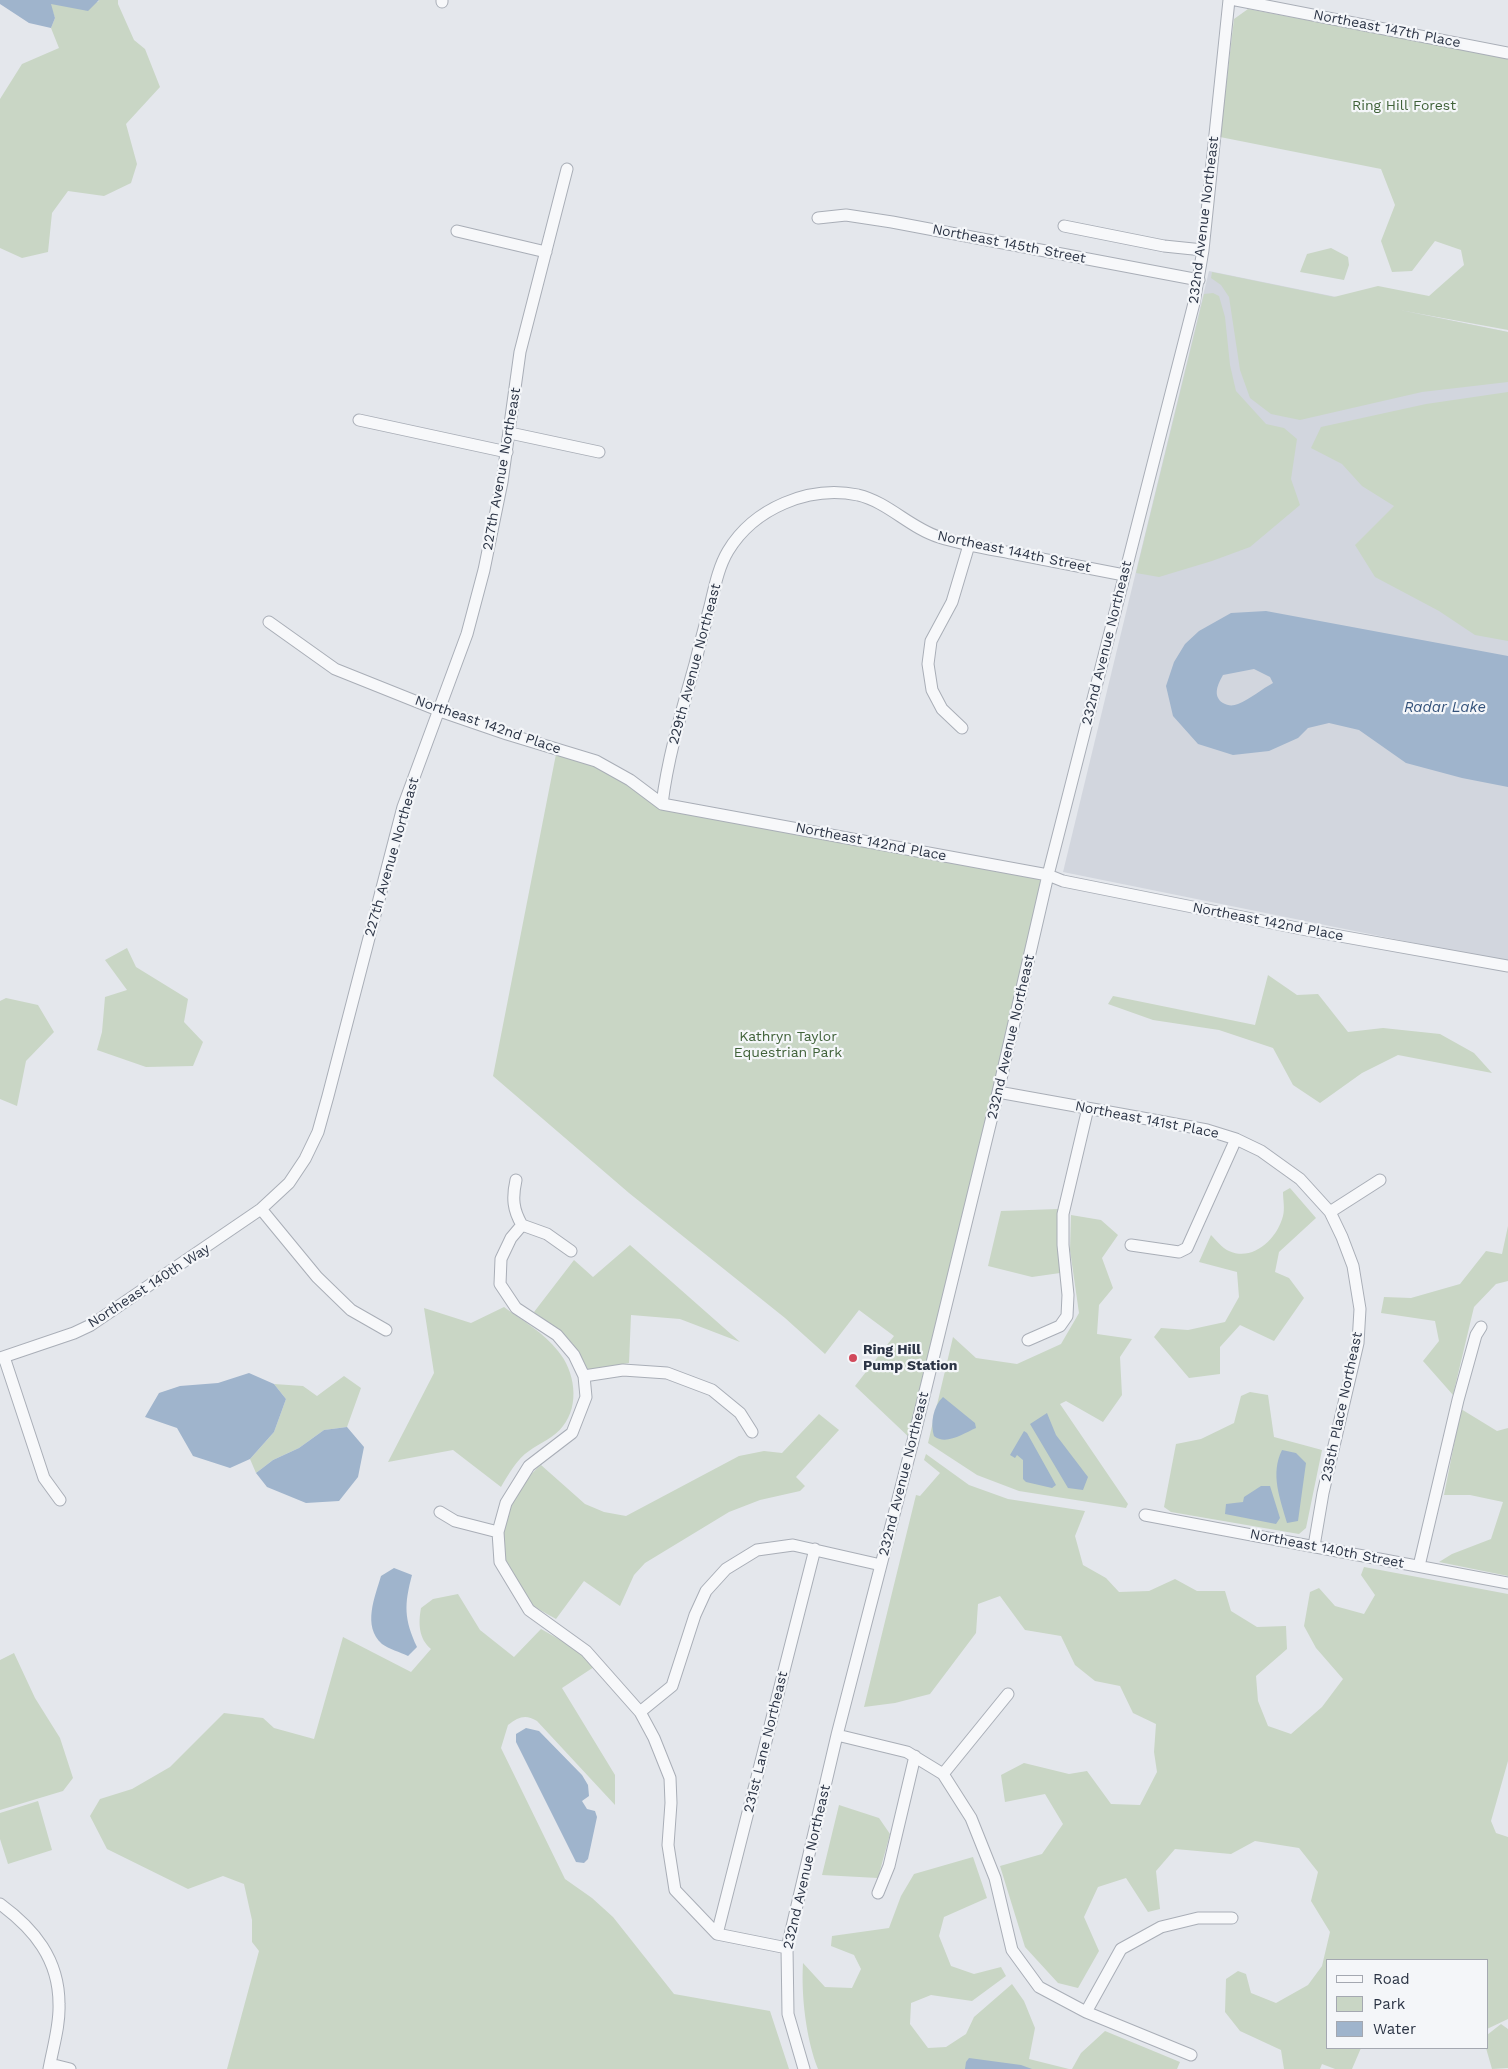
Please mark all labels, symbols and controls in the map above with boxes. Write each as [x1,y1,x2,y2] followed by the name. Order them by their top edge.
[1312,6,1462,52] street label: Northeast 147th Place
[1352,98,1456,114] park label: Ring Hill Forest
[1185,135,1223,305] street label: 232nd Avenue Northeast
[931,221,1087,267] street label: Northeast 145th Street
[479,386,525,552] street label: 227th Avenue Northeast
[936,528,1092,576] street label: Northeast 144th Street
[1078,559,1136,727] street label: 232nd Avenue Northeast
[665,582,725,746] street label: 229th Avenue Northeast
[413,692,563,758] street label: Northeast 142nd Place
[1404,699,1486,717] water label: Radar Lake
[361,775,423,939] street label: 227th Avenue Northeast
[794,819,948,865] street label: Northeast 142nd Place
[1191,899,1345,945] street label: Northeast 142nd Place
[984,953,1038,1121] street label: 232nd Avenue Northeast
[734,1029,842,1062] park label: Kathryn Taylor Equestrian Park
[1074,1098,1220,1142] street label: Northeast 141st Place
[85,1240,213,1332] street label: Northeast 140th Way
[1318,1330,1366,1484] street label: 235th Place Northeast
[863,1342,957,1374] place label: Ring Hill Pump Station
[847,1352,859,1364] marker: Ring Hill Pump Station
[875,1390,933,1558] street label: 232nd Avenue Northeast
[1249,1526,1405,1572] street label: Northeast 140th Street
[740,1670,792,1814] street label: 231st Lane Northeast
[780,1783,834,1951] street label: 232nd Avenue Northeast
[1326,1959,1488,2049] legend
[1373,1970,1410,1988] text: Road
[1373,1995,1405,2013] text: Park
[1373,2020,1416,2038] text: Water

